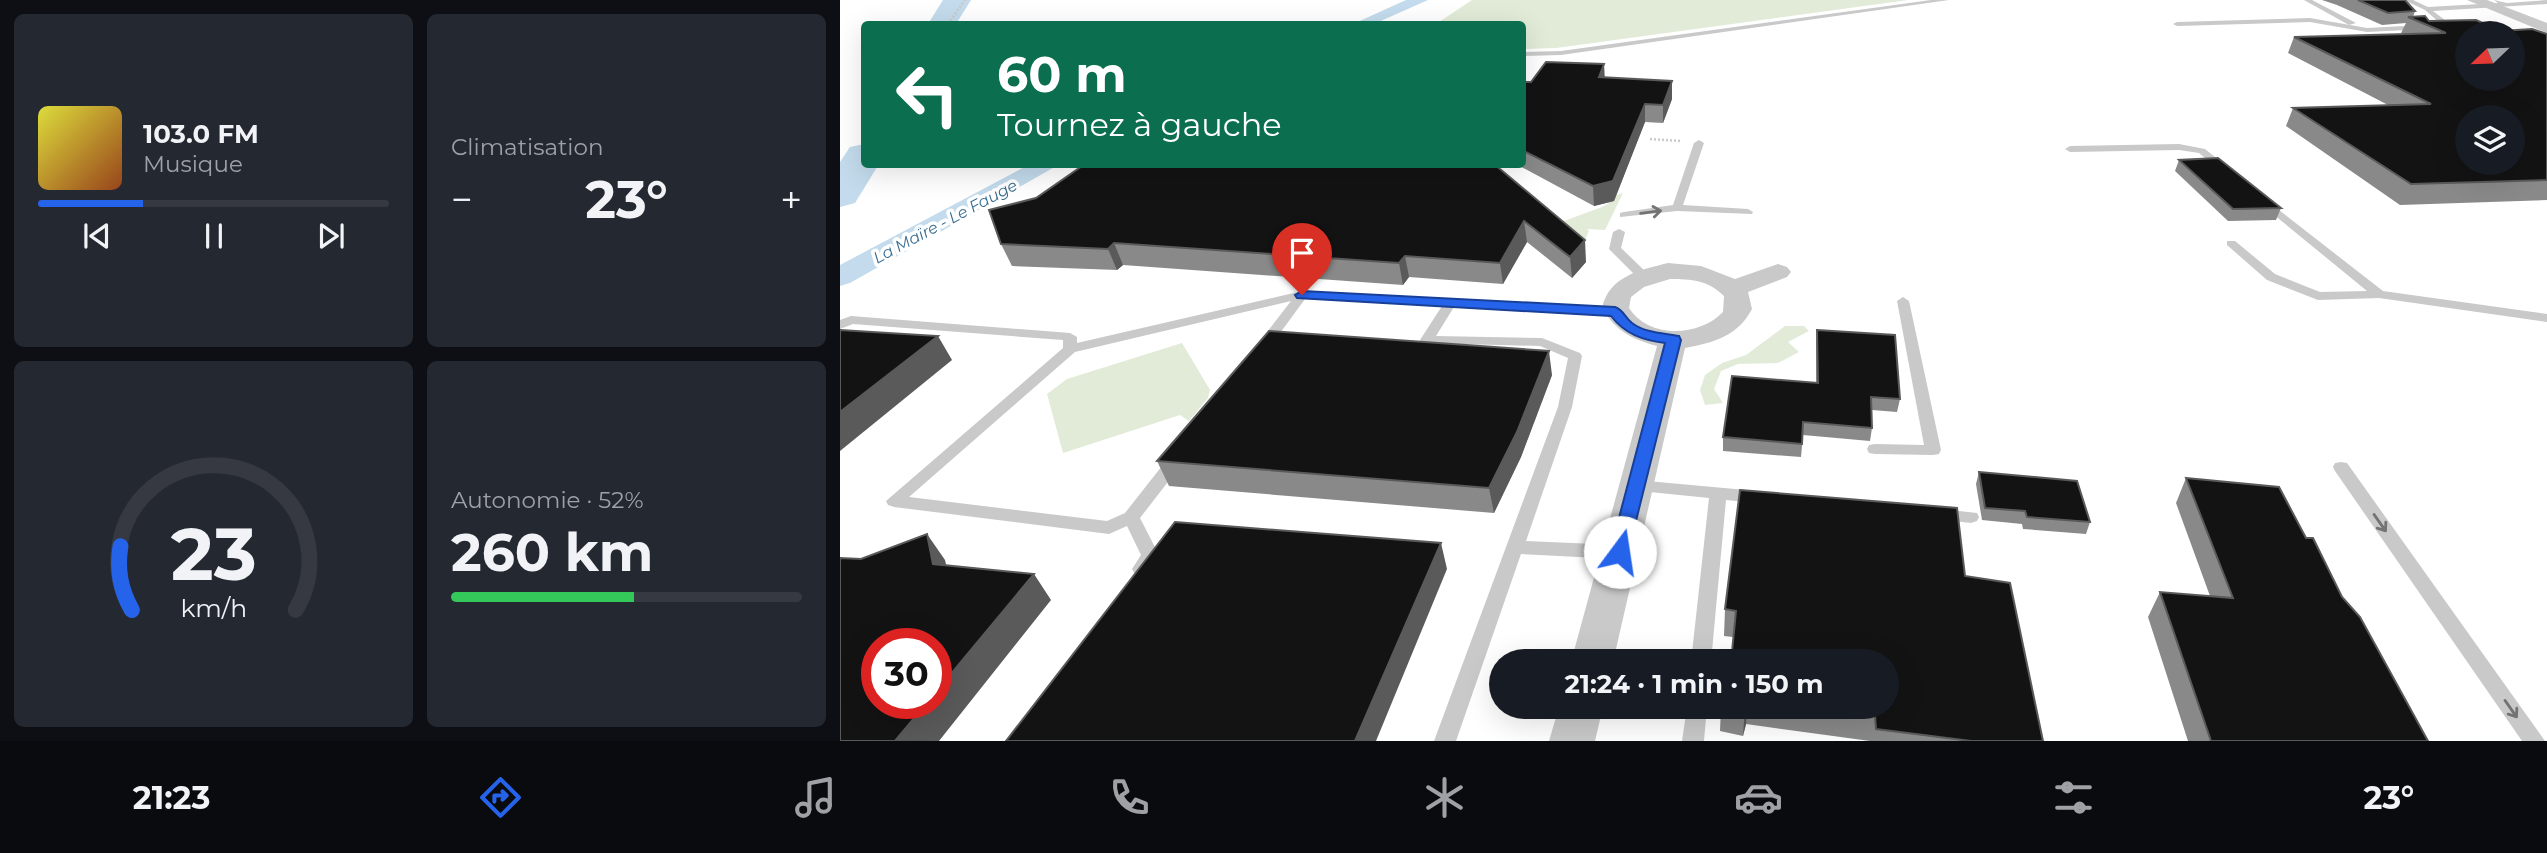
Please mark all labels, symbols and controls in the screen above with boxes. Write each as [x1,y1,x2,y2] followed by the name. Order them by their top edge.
[2455,21,2525,91] north arrow
[2455,21,2525,175] map controls
[997,45,1127,104] text: 60 m
[882,49,973,140] icon: left
[997,105,1282,144] text: Tournez à gauche
[2455,105,2525,175] button: layers
[143,118,259,150] text: 103.0 FM
[451,133,603,161] text: Climatisation
[143,150,243,178] text: Musique
[585,168,668,231] text: 23°
[870,175,1020,267] water label: La Maïre - Le Fauge
[451,176,473,223] text: −
[780,176,802,223] text: +
[1639,205,1662,218] one-way arrow
[78,217,116,255] icon: previous
[195,217,233,255] icon: pause
[312,217,350,255] icon: next
[1272,223,1332,295] pin
[1283,234,1321,272] icon: arrive
[451,486,644,514] text: Autonomie · 52%
[170,510,257,598] text: 23
[2373,513,2387,532] one-way arrow
[1583,515,1657,589] position arrow
[451,521,653,584] text: 260 km
[180,593,247,623] text: km/h
[861,628,952,719] speed limit sign: 30
[1564,668,1824,700] text: 21:24 · 1 min · 150 m
[2504,699,2518,718] one-way arrow
[476,773,525,822] icon: directions
[791,773,840,822] icon: music
[1105,773,1154,822] icon: phone
[1420,773,1469,822] icon: climate
[1734,773,1783,822] icon: car
[2049,773,2098,822] icon: filters
[133,778,210,817] text: 21:23
[2363,778,2414,817] text: 23°

